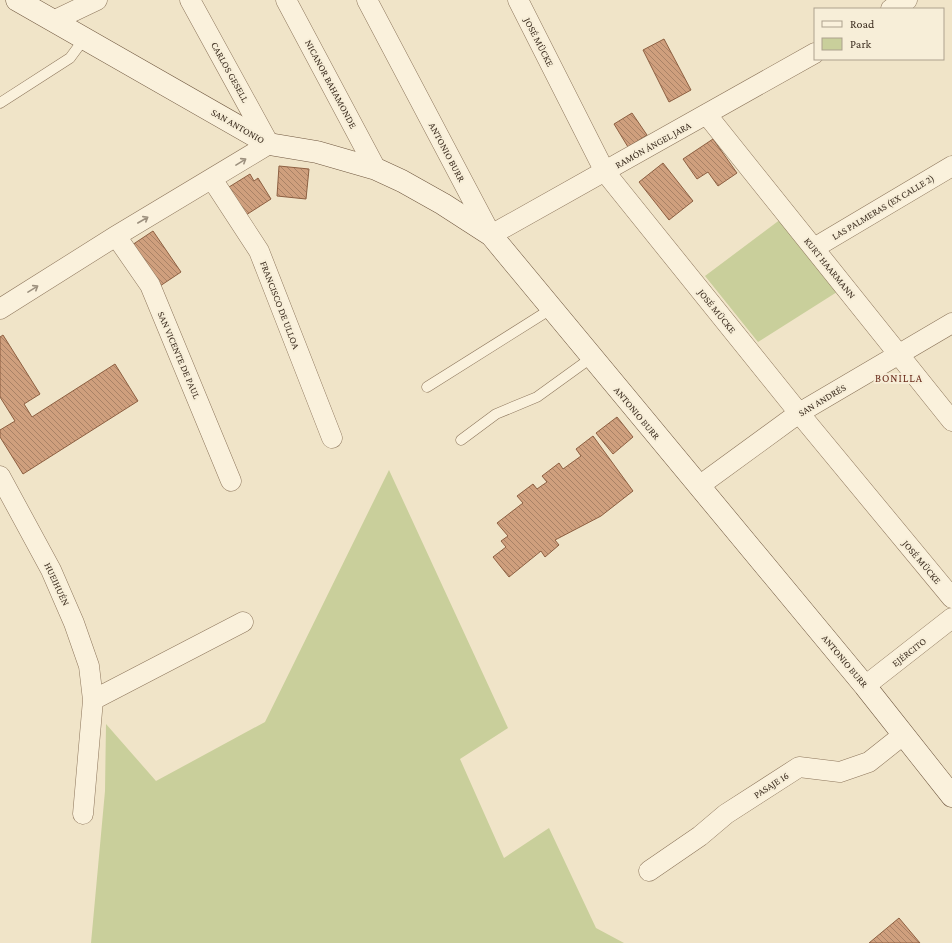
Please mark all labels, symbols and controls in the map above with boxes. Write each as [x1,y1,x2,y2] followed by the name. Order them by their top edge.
[814,8,944,60] legend
[521,15,556,69] street label: JOSÉ MÜCKE
[850,17,875,31] text: Road
[850,37,872,51] text: Park
[303,38,359,131] street label: NICANOR BAHAMONDE
[209,40,251,104] street label: CARLOS GESELL
[210,106,267,146] street label: SAN ANTONIO
[613,119,693,170] street label: RAMÓN ÁNGEL JARA
[427,120,467,184] street label: ANTONIO BURR
[235,158,246,166] one-way arrow
[830,172,937,243] street label: LAS PALMERAS (EX CALLE 2)
[137,215,149,223] one-way arrow
[802,235,858,301] street label: KURT HAARMANN
[258,260,302,351] street label: FRANCISCO DE ULLOA
[27,284,39,292] one-way arrow
[695,286,738,336] street label: JOSÉ MÜCKE
[156,310,202,400] street label: SAN VICENTE DE PAUL
[875,372,923,384] district label: BONILLA
[796,381,848,418] street label: SAN ANDRÉS
[612,384,663,442] street label: ANTONIO BURR
[900,537,944,586] street label: JOSÉ MÜCKE
[42,561,72,608] street label: HUEIHUÉN
[820,632,871,690] street label: ANTONIO BURR
[890,635,928,669] street label: EJÉRCITO
[751,770,791,800] street label: PASAJE 16

